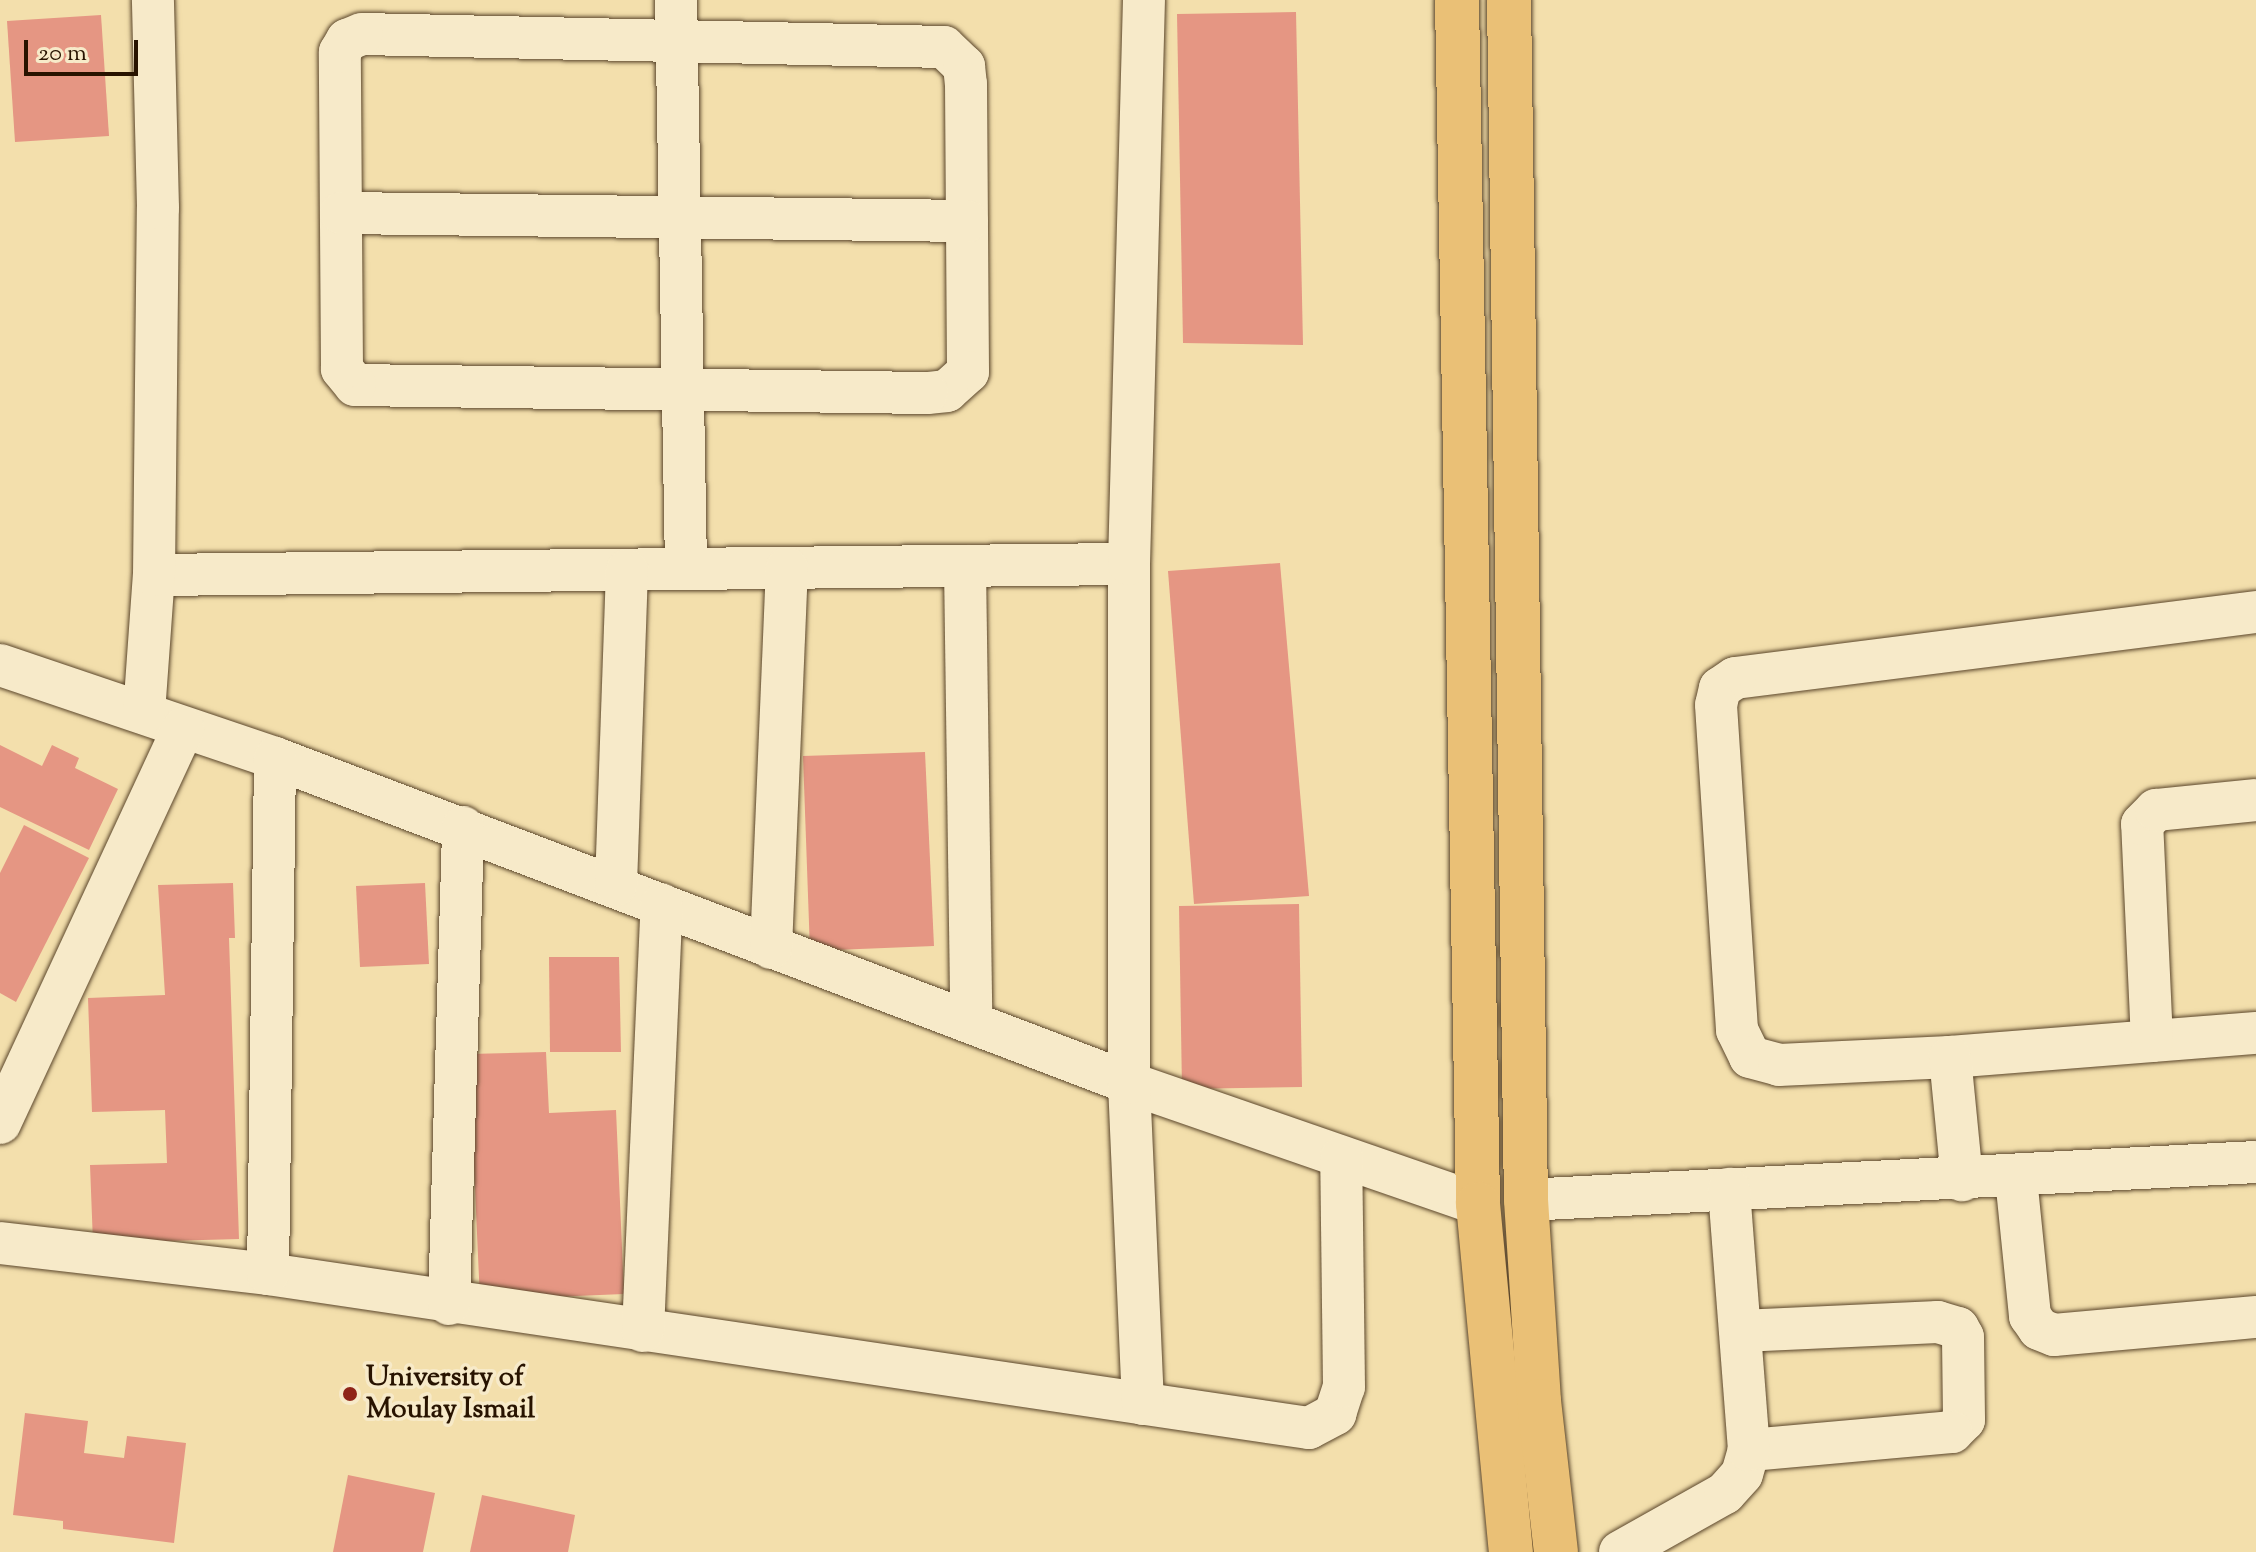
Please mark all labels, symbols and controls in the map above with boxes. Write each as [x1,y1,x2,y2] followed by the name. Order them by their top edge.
[28,24,142,74] scale bar
[38,37,87,71] text: 20 m
[366,1361,535,1427] place label: University of Moulay Ismail
[341,1385,359,1403] marker: University of Moulay Ismail

